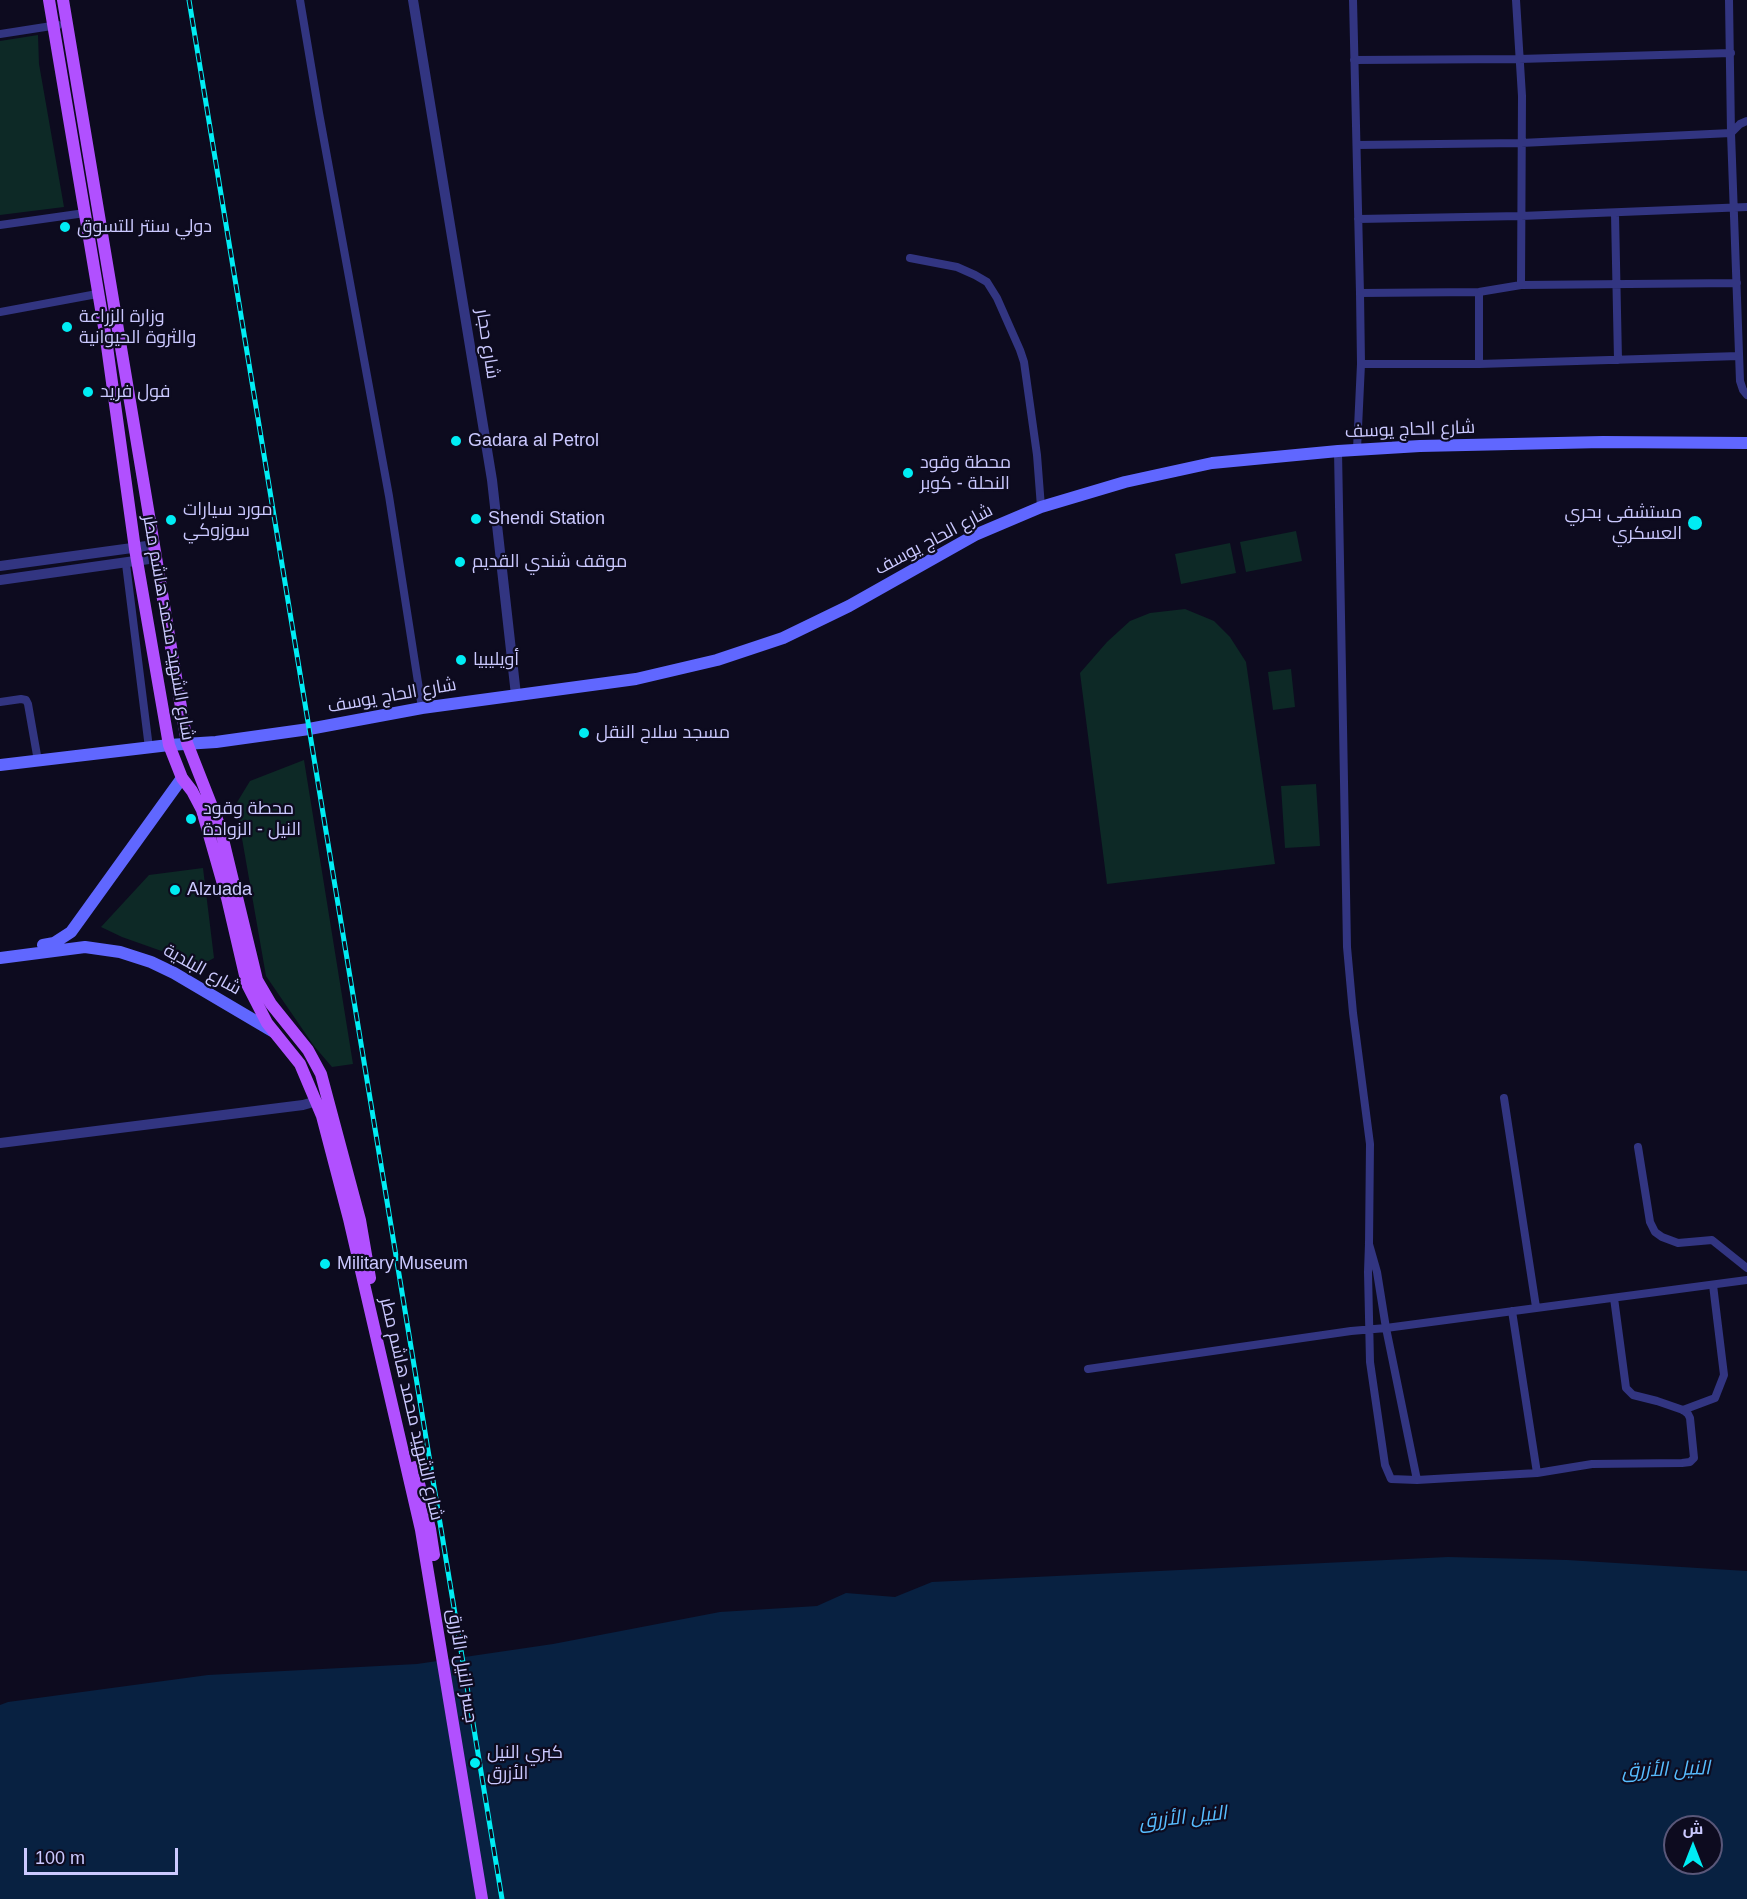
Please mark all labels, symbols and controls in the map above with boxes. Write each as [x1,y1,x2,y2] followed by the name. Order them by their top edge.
[77,216,212,238] place label: دولي سنتر للتسوق
[58,220,72,234] marker: دولي سنتر للتسوق
[79,306,196,348] place label: وزارة الزراعة والثروة الحيوانية
[471,307,503,381] street label: شارع حجار
[60,320,74,334] marker: وزارة الزراعة والثروة الحيوانية
[100,381,171,403] place label: فول فريد
[81,385,95,399] marker: فول فريد
[1344,417,1476,443] street label: شارع الحاج يوسف
[468,430,599,452] place label: Gadara al Petrol
[449,434,463,448] marker: Gadara al Petrol
[920,452,1011,494] place label: محطة وقود النحلة - كوبر
[901,466,915,480] marker: محطة وقود النحلة - كوبر
[183,499,273,542] place label: مورد سيارات سوزوكي
[871,500,997,580] street label: شارع الحاج يوسف
[1565,502,1682,544] place label: مستشفى بحري العسكري
[488,508,605,530] place label: Shendi Station
[469,512,483,526] marker: Shendi Station
[164,513,178,527] marker: مورد سيارات سوزوكي
[138,514,198,742] street label: شارع الشهيد محمد هاشم مطر
[1686,514,1704,532] marker: مستشفى بحري العسكري
[472,551,627,573] place label: موقف شندي القديم
[453,555,467,569] marker: موقف شندي القديم
[473,649,519,671] place label: أويليبيا
[454,653,468,667] marker: أويليبيا
[326,674,458,718] street label: شارع الحاج يوسف
[596,722,730,744] place label: مسجد سلاح النقل
[577,726,591,740] marker: مسجد سلاح النقل
[203,798,301,840] place label: محطة وقود النيل - الزوادة
[184,812,198,826] marker: محطة وقود النيل - الزوادة
[187,879,252,901] place label: Alzuada
[168,883,182,897] marker: Alzuada
[159,940,245,1000] street label: شارع البلدية
[337,1253,468,1275] place label: Military Museum
[318,1257,332,1271] marker: Military Museum
[375,1296,447,1522] street label: شارع الشهيد محمد هاشم مطر
[442,1608,482,1724] street label: جسر النيل الأزرق
[487,1742,563,1784] place label: كبري النيل الأزرق
[468,1756,482,1770] marker: كبري النيل الأزرق
[1621,1756,1711,1784] water label: النيل الأزرق
[1138,1801,1228,1835] water label: النيل الأزرق
[1663,1815,1723,1875] north arrow
[1683,1820,1703,1837] text: ش
[27,1836,182,1874] scale bar
[35,1848,85,1868] text: 100 m

